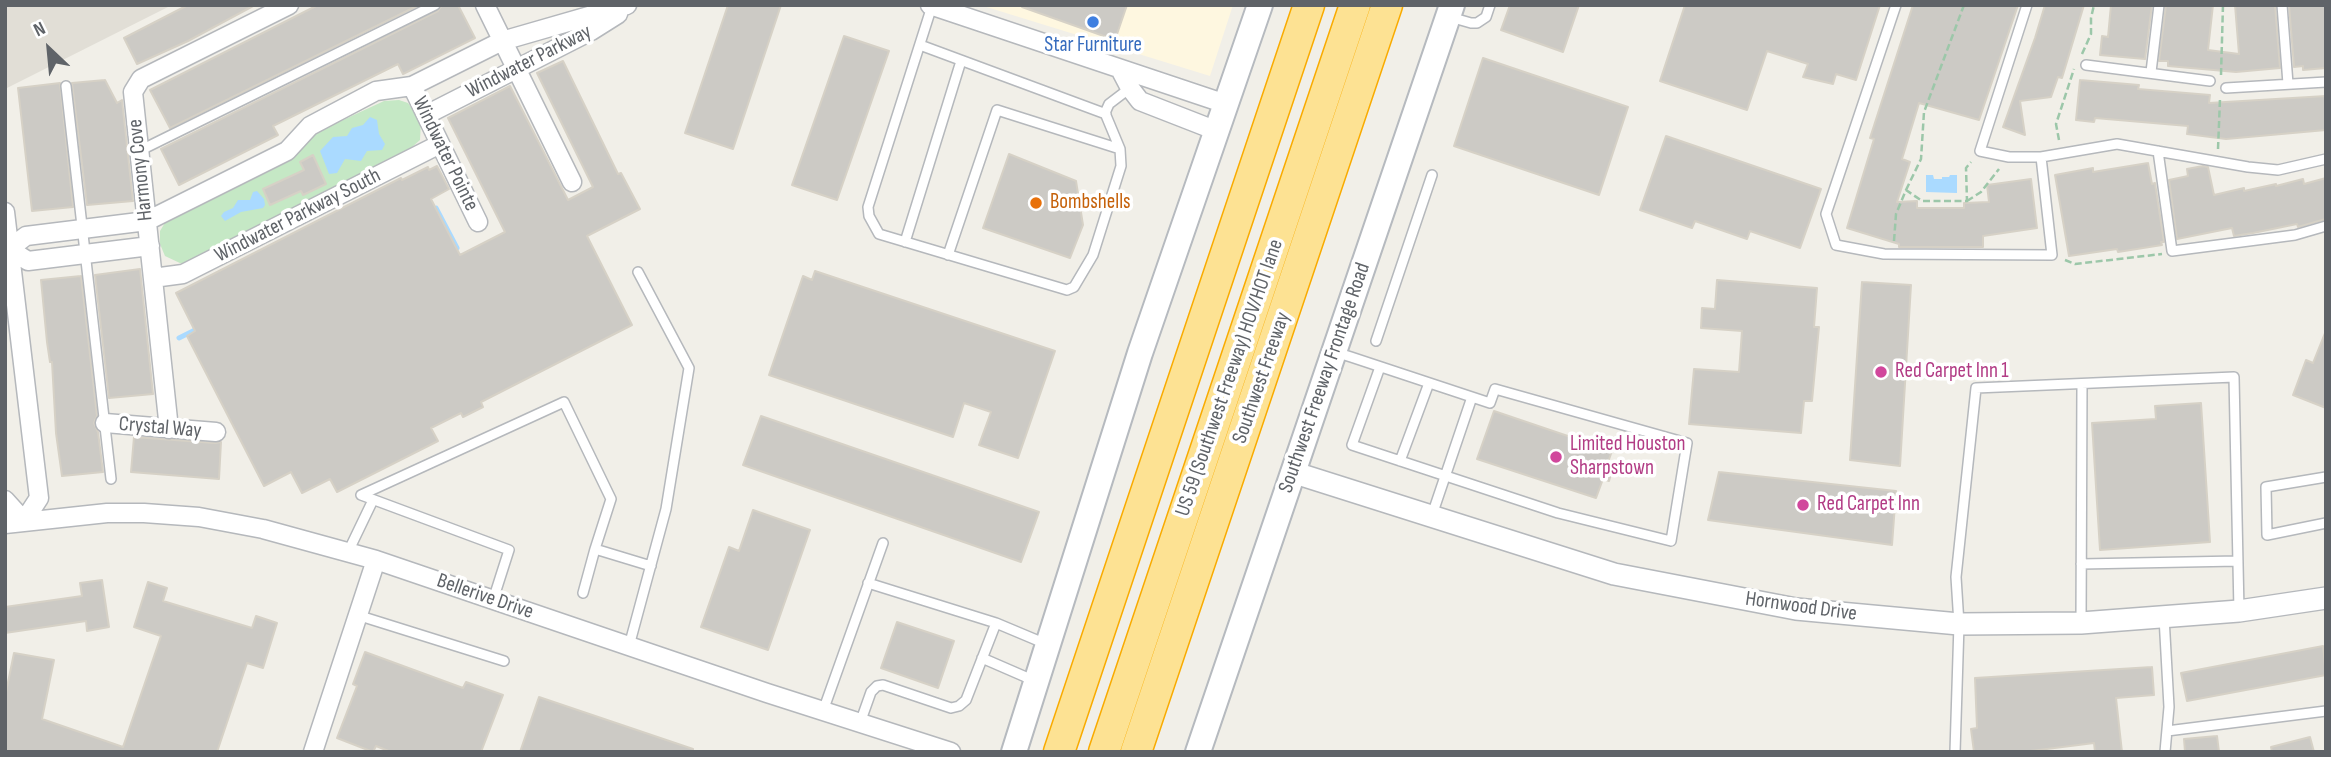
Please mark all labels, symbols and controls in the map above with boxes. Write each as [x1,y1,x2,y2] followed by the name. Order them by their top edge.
[14,14,84,84] north arrow
[1085,14,1101,30] marker: Star Furniture
[30,17,49,42] text: N
[462,20,596,104] street label: Windwater Parkway
[1044,33,1142,59] place label: Star Furniture
[406,93,484,215] street label: Windwater Pointe
[123,118,159,222] street label: Harmony Cove
[211,163,385,269] street label: Windwater Parkway South
[1050,190,1131,216] place label: Bombshells
[1028,195,1044,211] marker: Bombshells
[1171,236,1289,520] street label: US 59 (Southwest Freeway) HOV/HOT lane
[1274,260,1376,496] street label: Southwest Freeway Frontage Road
[1228,309,1296,447] street label: Southwest Freeway
[1895,359,2009,385] place label: Red Carpet Inn 1
[1873,364,1889,380] marker: Red Carpet Inn 1
[118,412,202,444] street label: Crystal Way
[1570,432,1685,482] place label: Limited Houston Sharpstown
[1548,449,1564,465] marker: Limited Houston Sharpstown
[1817,492,1920,518] place label: Red Carpet Inn
[1795,497,1811,513] marker: Red Carpet Inn
[433,569,537,625] street label: Bellerive Drive
[1744,587,1858,627] street label: Hornwood Drive

